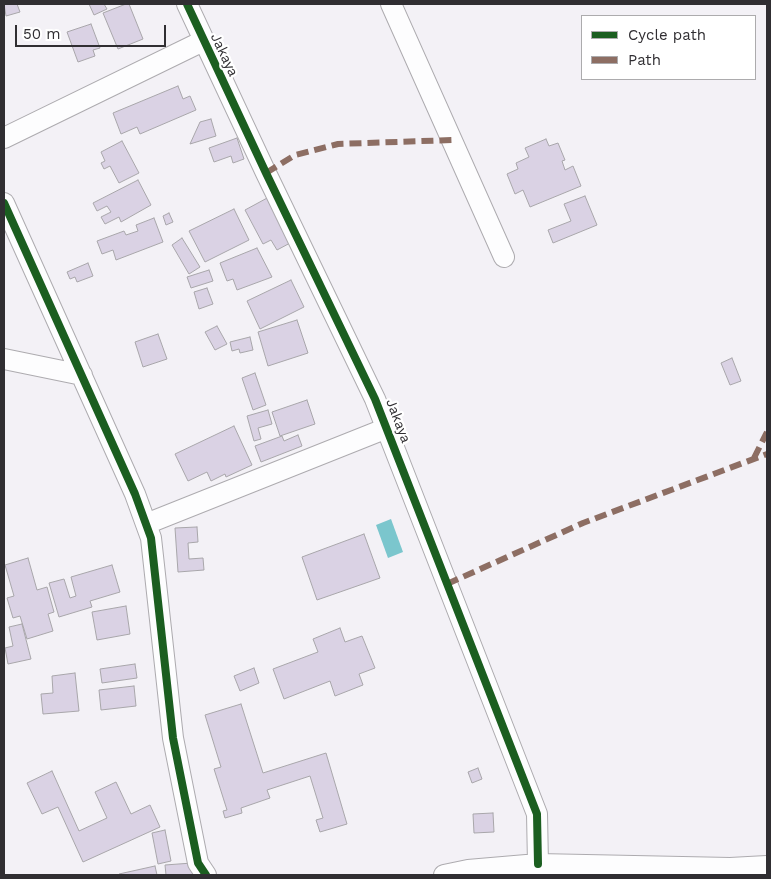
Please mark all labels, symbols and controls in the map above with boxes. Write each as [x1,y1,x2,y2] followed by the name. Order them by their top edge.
[18,15,169,47] scale bar
[581,15,756,80] legend
[23,25,60,43] text: 50 m
[628,26,706,44] text: Cycle path
[207,31,241,79] street label: Jakaya
[628,51,661,69] text: Path
[382,397,414,445] street label: Jakaya

